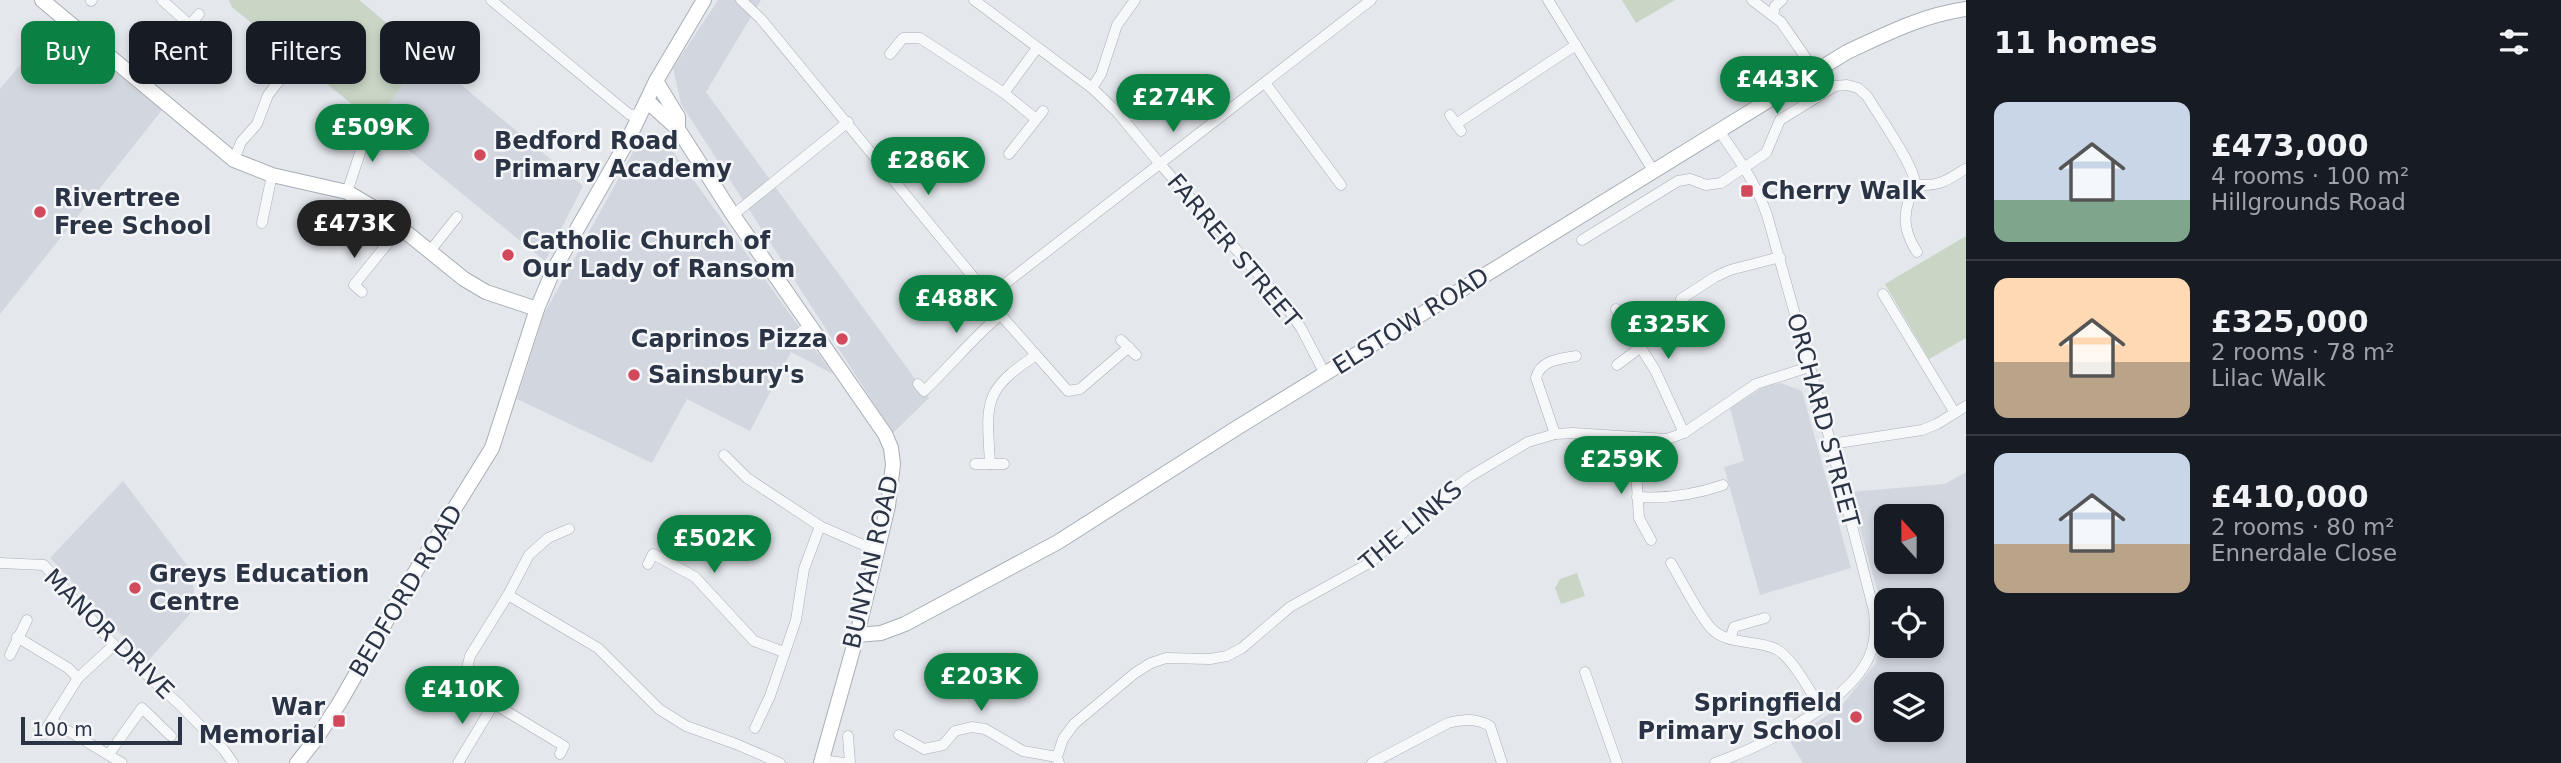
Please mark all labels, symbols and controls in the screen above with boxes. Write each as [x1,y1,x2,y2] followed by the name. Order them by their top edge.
[21,21,115,84] chip: Buy
[129,21,232,84] chip: Rent
[246,21,366,84] chip: Filters
[380,21,480,84] chip: New
[2495,23,2533,61] icon: filters
[1994,25,2158,60] text: 11 homes
[1728,57,1826,116] pin: £443K
[1736,66,1818,92] text: £443K
[1124,74,1222,134] pin: £274K
[1132,84,1214,110] text: £274K
[323,104,421,164] pin: £509K
[331,114,413,140] text: £509K
[494,127,732,183] place label: Bedford Road Primary Academy
[2211,128,2369,163] text: £473,000
[2050,130,2134,214] icon: home
[879,138,977,197] pin: £286K
[472,147,488,163] marker: Bedford Road Primary Academy
[887,147,969,173] text: £286K
[2211,163,2409,189] text: 4 rooms · 100 m²
[1161,168,1307,334] street label: FARRER STREET
[1761,177,1927,205] place label: Cherry Walk
[1739,183,1755,199] marker: Cherry Walk
[54,184,211,240] place label: Rivertree Free School
[2211,189,2406,215] text: Hillgrounds Road
[305,201,403,260] pin: £473K
[32,204,48,220] marker: Rivertree Free School
[313,210,395,236] text: £473K
[522,227,795,283] place label: Catholic Church of Our Lady of Ransom
[500,247,516,263] marker: Catholic Church of Our Lady of Ransom
[1328,262,1494,380] street label: ELSTOW ROAD
[907,276,1005,335] pin: £488K
[915,285,997,311] text: £488K
[1619,302,1717,361] pin: £325K
[2211,304,2369,339] text: £325,000
[2050,306,2134,390] icon: home
[1781,310,1865,530] street label: ORCHARD STREET
[1627,311,1709,337] text: £325K
[631,325,828,353] place label: Caprinos Pizza
[834,331,850,347] marker: Caprinos Pizza
[2211,339,2395,365] text: 2 rooms · 78 m²
[648,361,804,389] place label: Sainsbury's
[2211,365,2326,391] text: Lilac Walk
[626,367,642,383] marker: Sainsbury's
[1572,436,1670,496] pin: £259K
[1580,446,1662,472] text: £259K
[837,473,905,651] street label: BUNYAN ROAD
[1353,475,1468,578] street label: THE LINKS
[2211,479,2369,514] text: £410,000
[2050,481,2134,565] icon: home
[344,500,468,682] street label: BEDFORD ROAD
[1874,504,1944,574] north arrow
[1874,504,1944,742] map controls
[2211,514,2395,540] text: 2 rooms · 80 m²
[665,516,763,575] pin: £502K
[673,525,755,551] text: £502K
[2211,540,2397,566] text: Ennerdale Close
[149,560,369,616] place label: Greys Education Centre
[38,563,180,705] street label: MANOR DRIVE
[127,580,143,596] marker: Greys Education Centre
[1874,588,1944,658] button: locate
[932,654,1030,713] pin: £203K
[940,663,1022,689] text: £203K
[413,666,511,726] pin: £410K
[1874,672,1944,742] button: layers
[421,676,503,702] text: £410K
[1638,689,1842,745] place label: Springfield Primary School
[199,693,325,749] place label: War Memorial
[1848,709,1864,725] marker: Springfield Primary School
[331,713,347,729] marker: War Memorial
[21,714,182,746] scale bar
[32,718,93,740] text: 100 m

